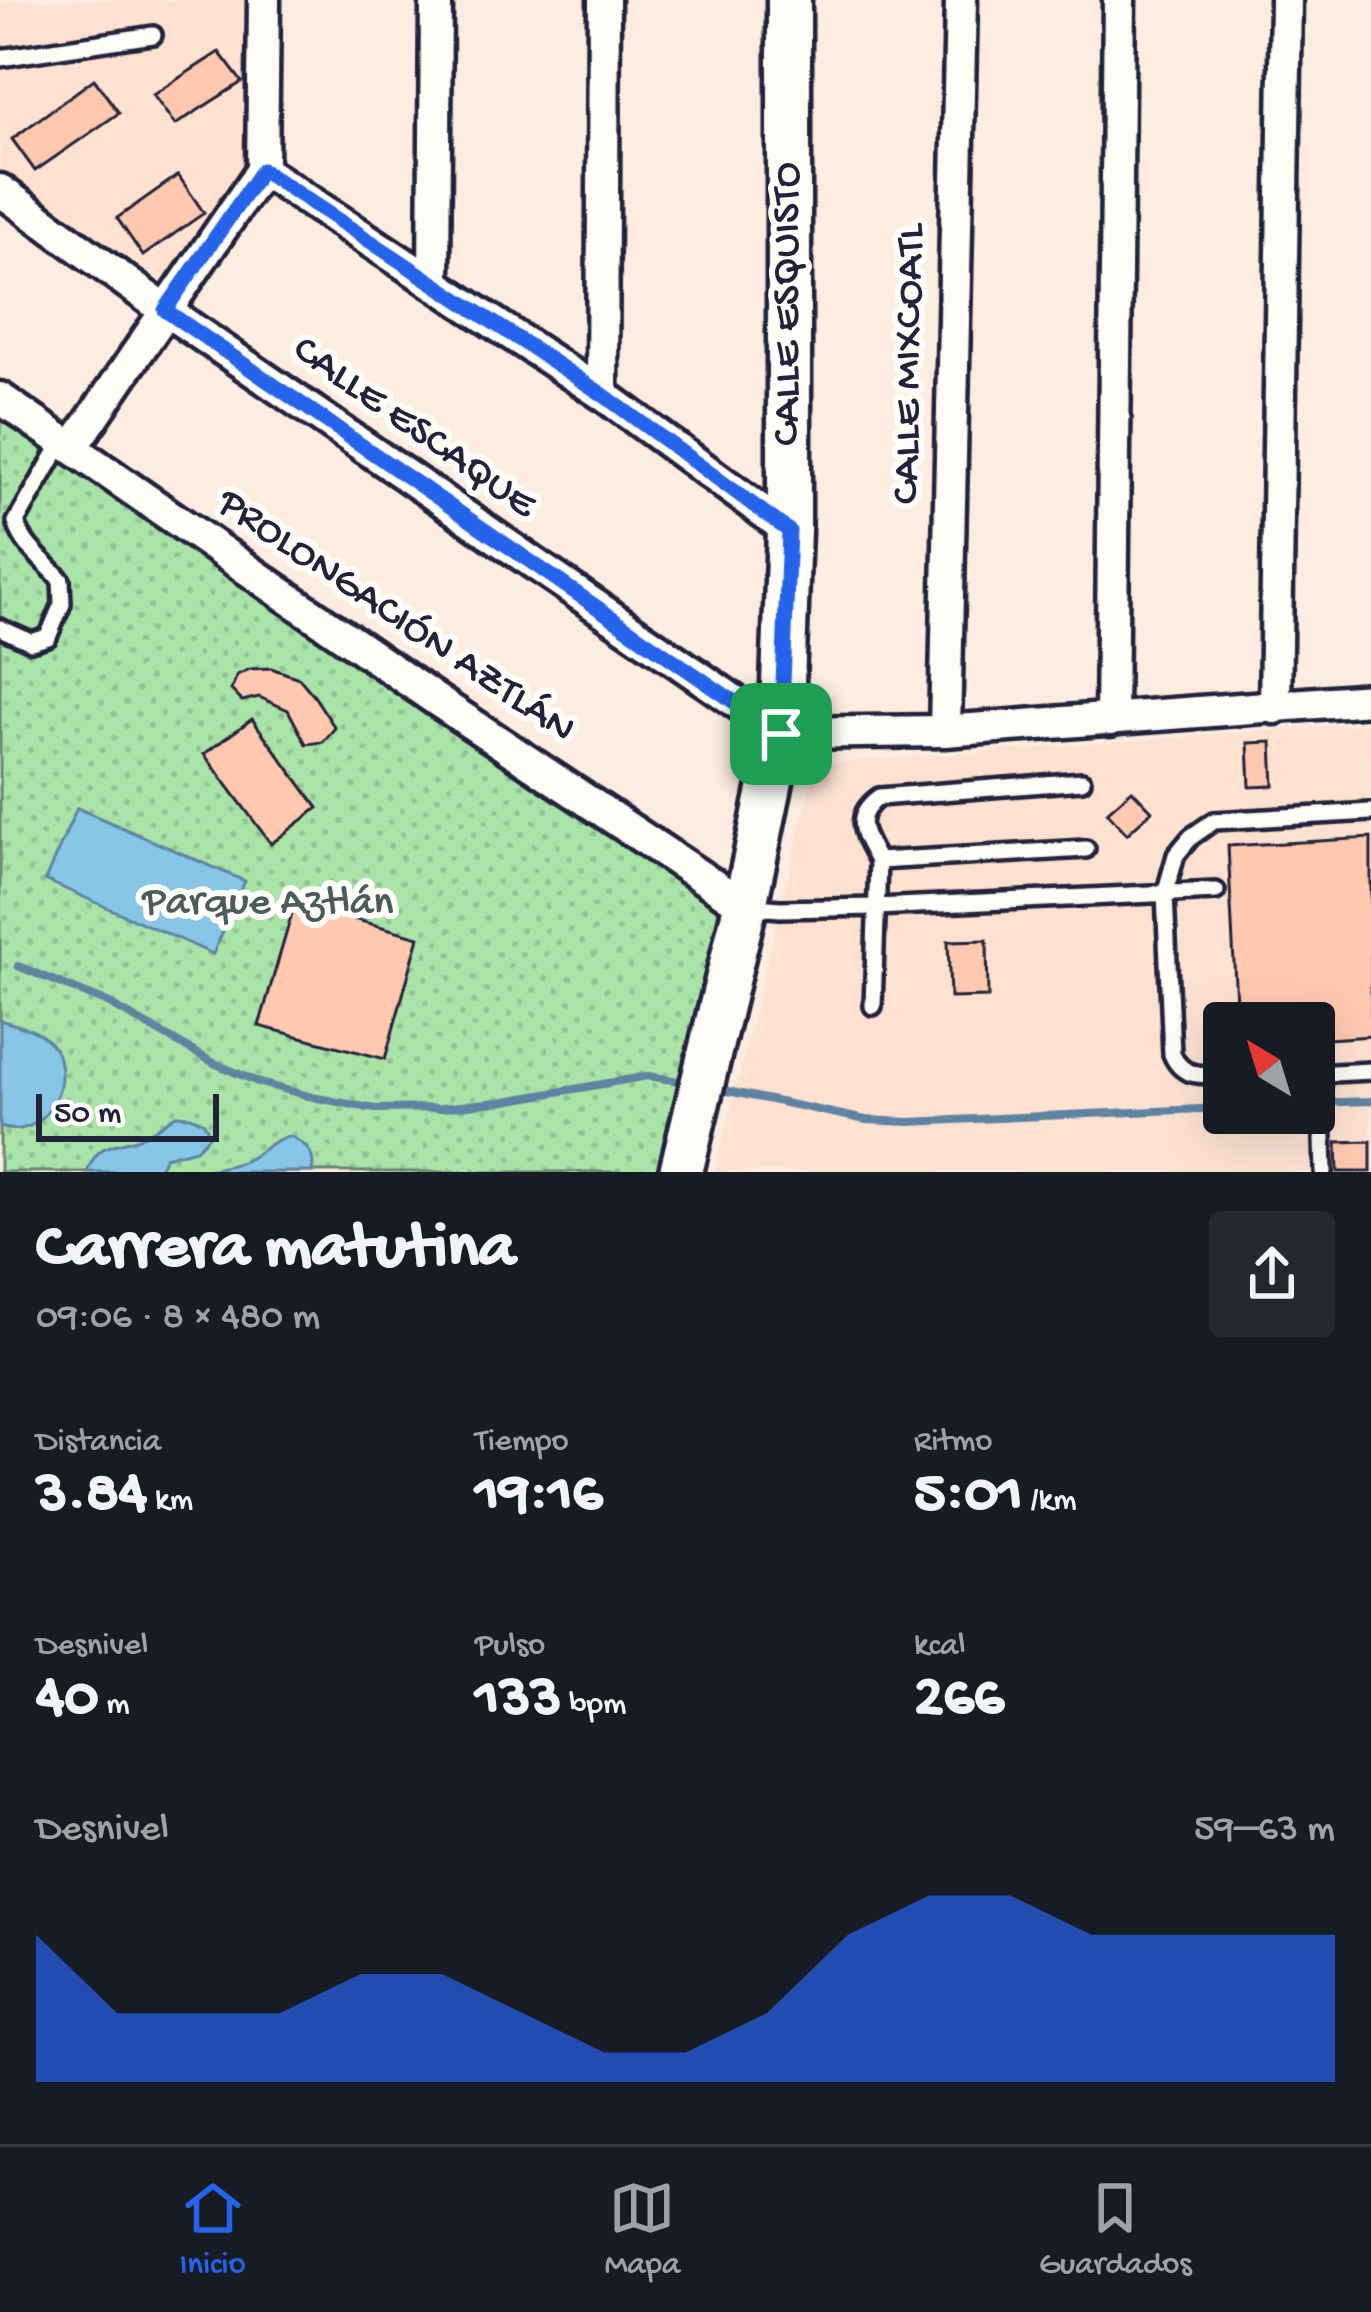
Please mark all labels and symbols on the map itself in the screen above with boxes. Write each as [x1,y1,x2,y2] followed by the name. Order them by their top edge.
[765,162,814,446] street label: CALLE ESQUISTO
[884,222,938,505] street label: CALLE MIXCOATL
[282,327,546,532] street label: CALLE ESCAQUE
[205,479,583,756] street label: PROLONGACIÓN AZTLÁN
[730,683,832,785] pin
[141,880,393,929] park label: Parque Aztlán
[1203,1002,1335,1134] north arrow
[36,1088,219,1141] scale bar

